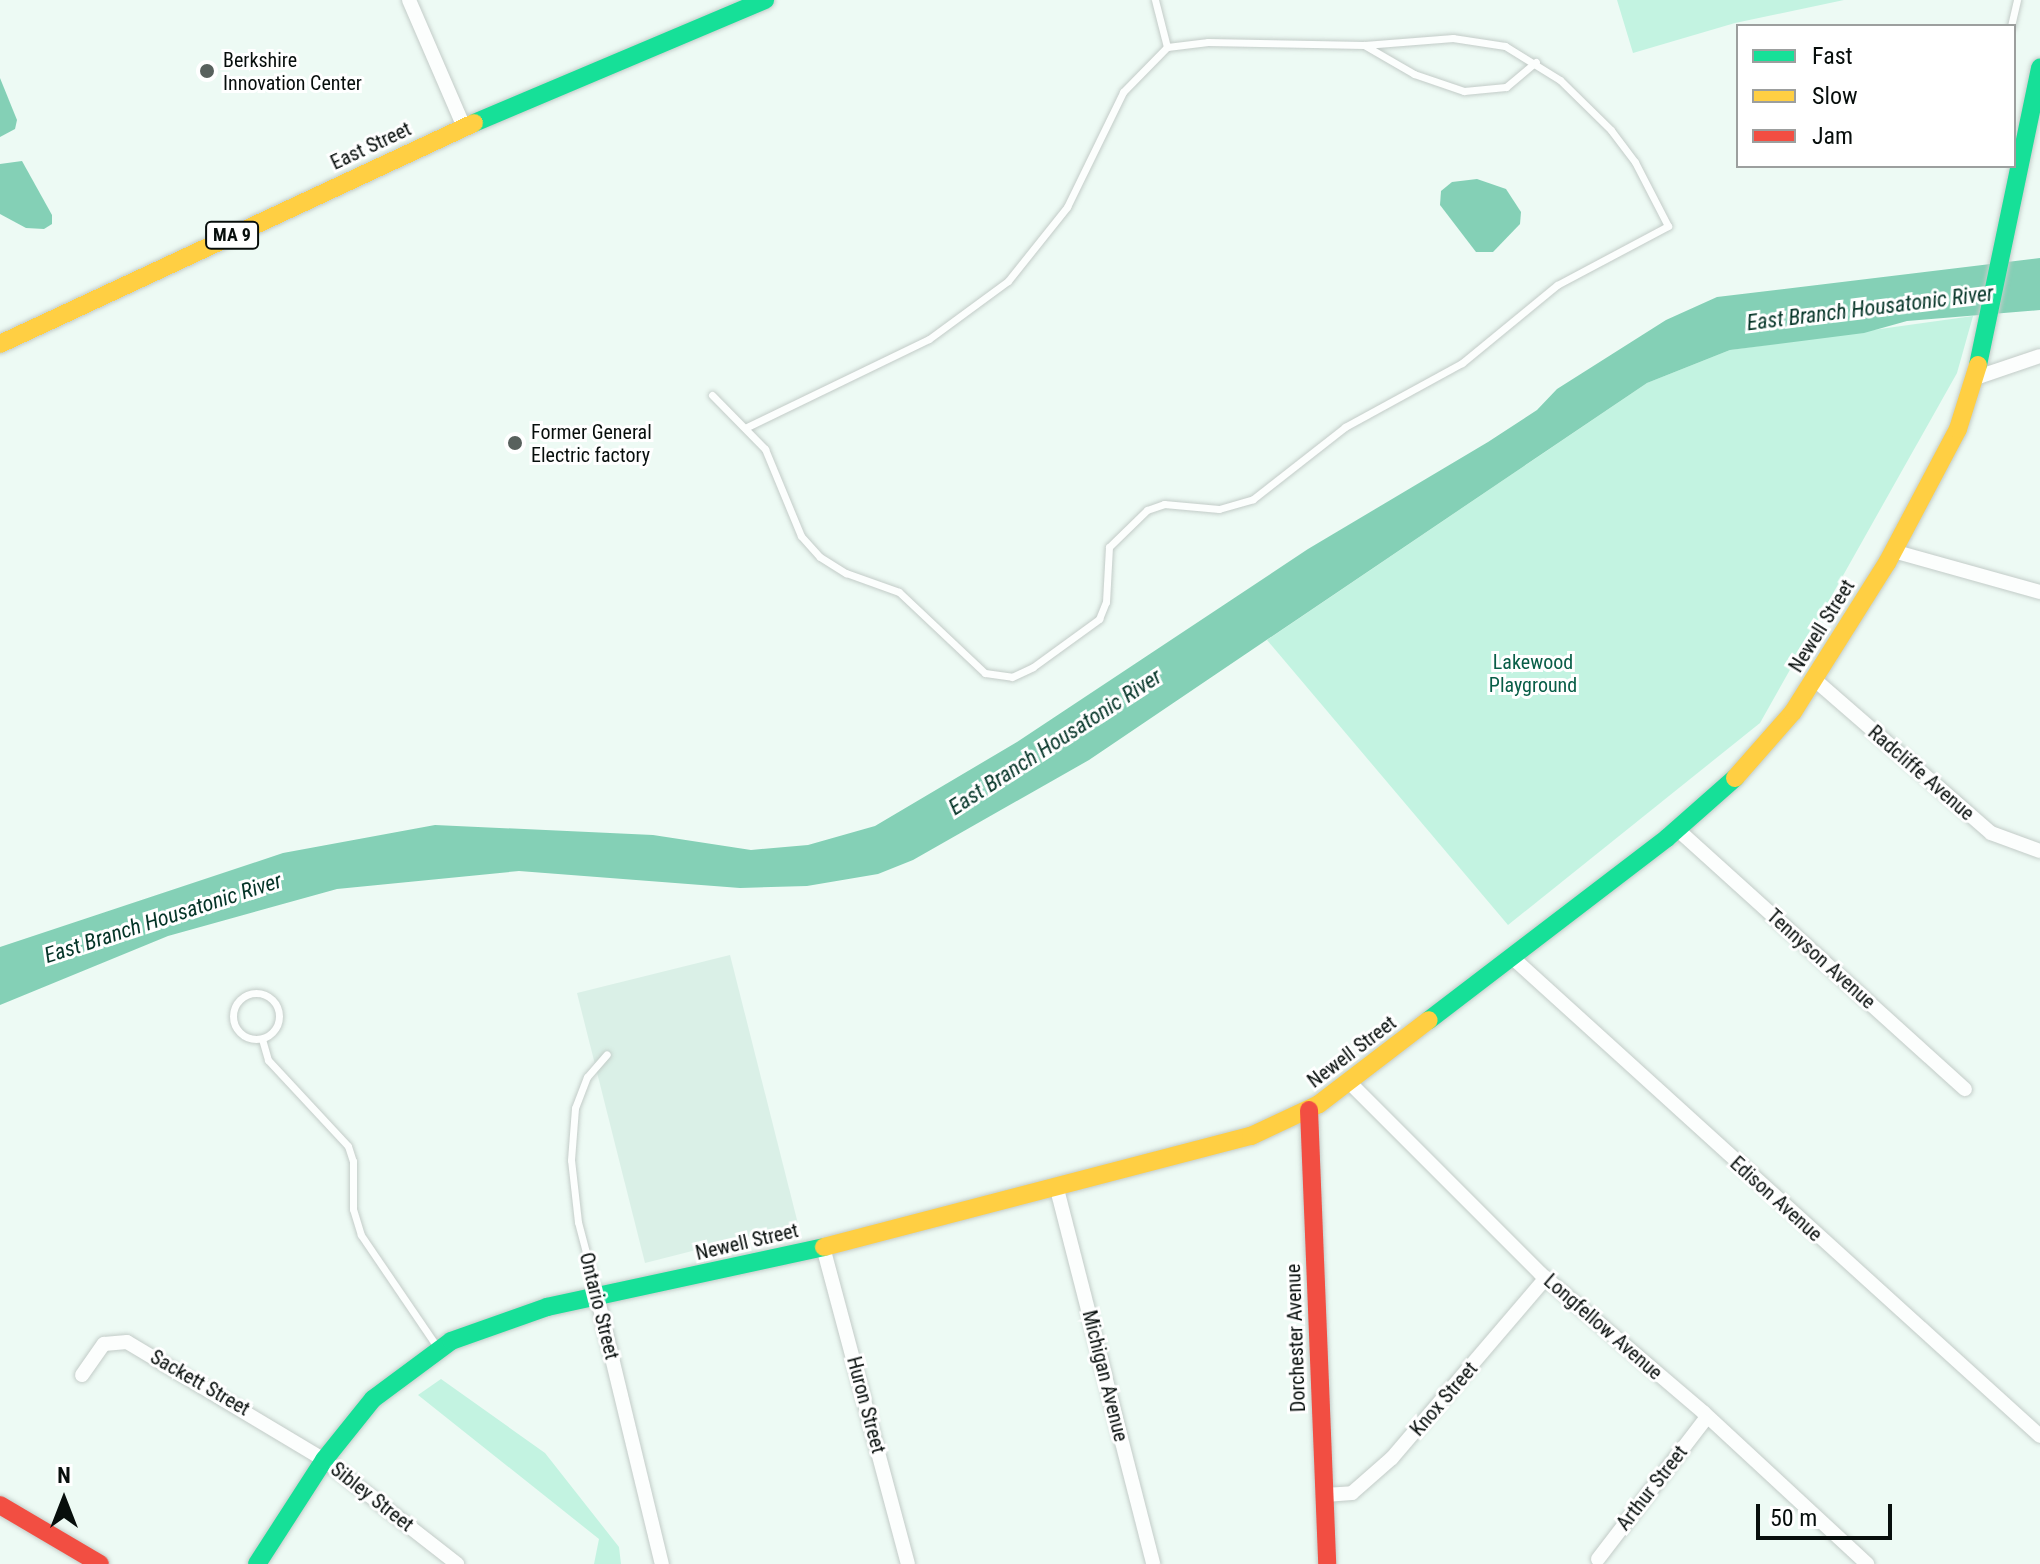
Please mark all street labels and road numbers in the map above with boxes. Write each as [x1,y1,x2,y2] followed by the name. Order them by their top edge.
[327,117,415,175] street label: East Street
[204,221,260,249] road number: MA 9
[1784,575,1860,677] street label: Newell Street
[1863,720,1979,826] street label: Radcliffe Avenue
[1762,904,1880,1014] street label: Tennyson Avenue
[1303,1011,1401,1093] street label: Newell Street
[1725,1152,1827,1246] street label: Edison Avenue
[693,1219,801,1265] street label: Newell Street
[574,1250,624,1362] street label: Ontario Street
[1281,1263,1311,1413] street label: Dorchester Avenue
[1539,1269,1667,1385] street label: Longfellow Avenue
[1077,1308,1133,1444] street label: Michigan Avenue
[146,1345,254,1421] street label: Sackett Street
[842,1354,890,1456] street label: Huron Street
[1405,1357,1483,1441] street label: Knox Street
[1611,1441,1693,1535] street label: Arthur Street
[326,1457,418,1537] street label: Sibley Street

